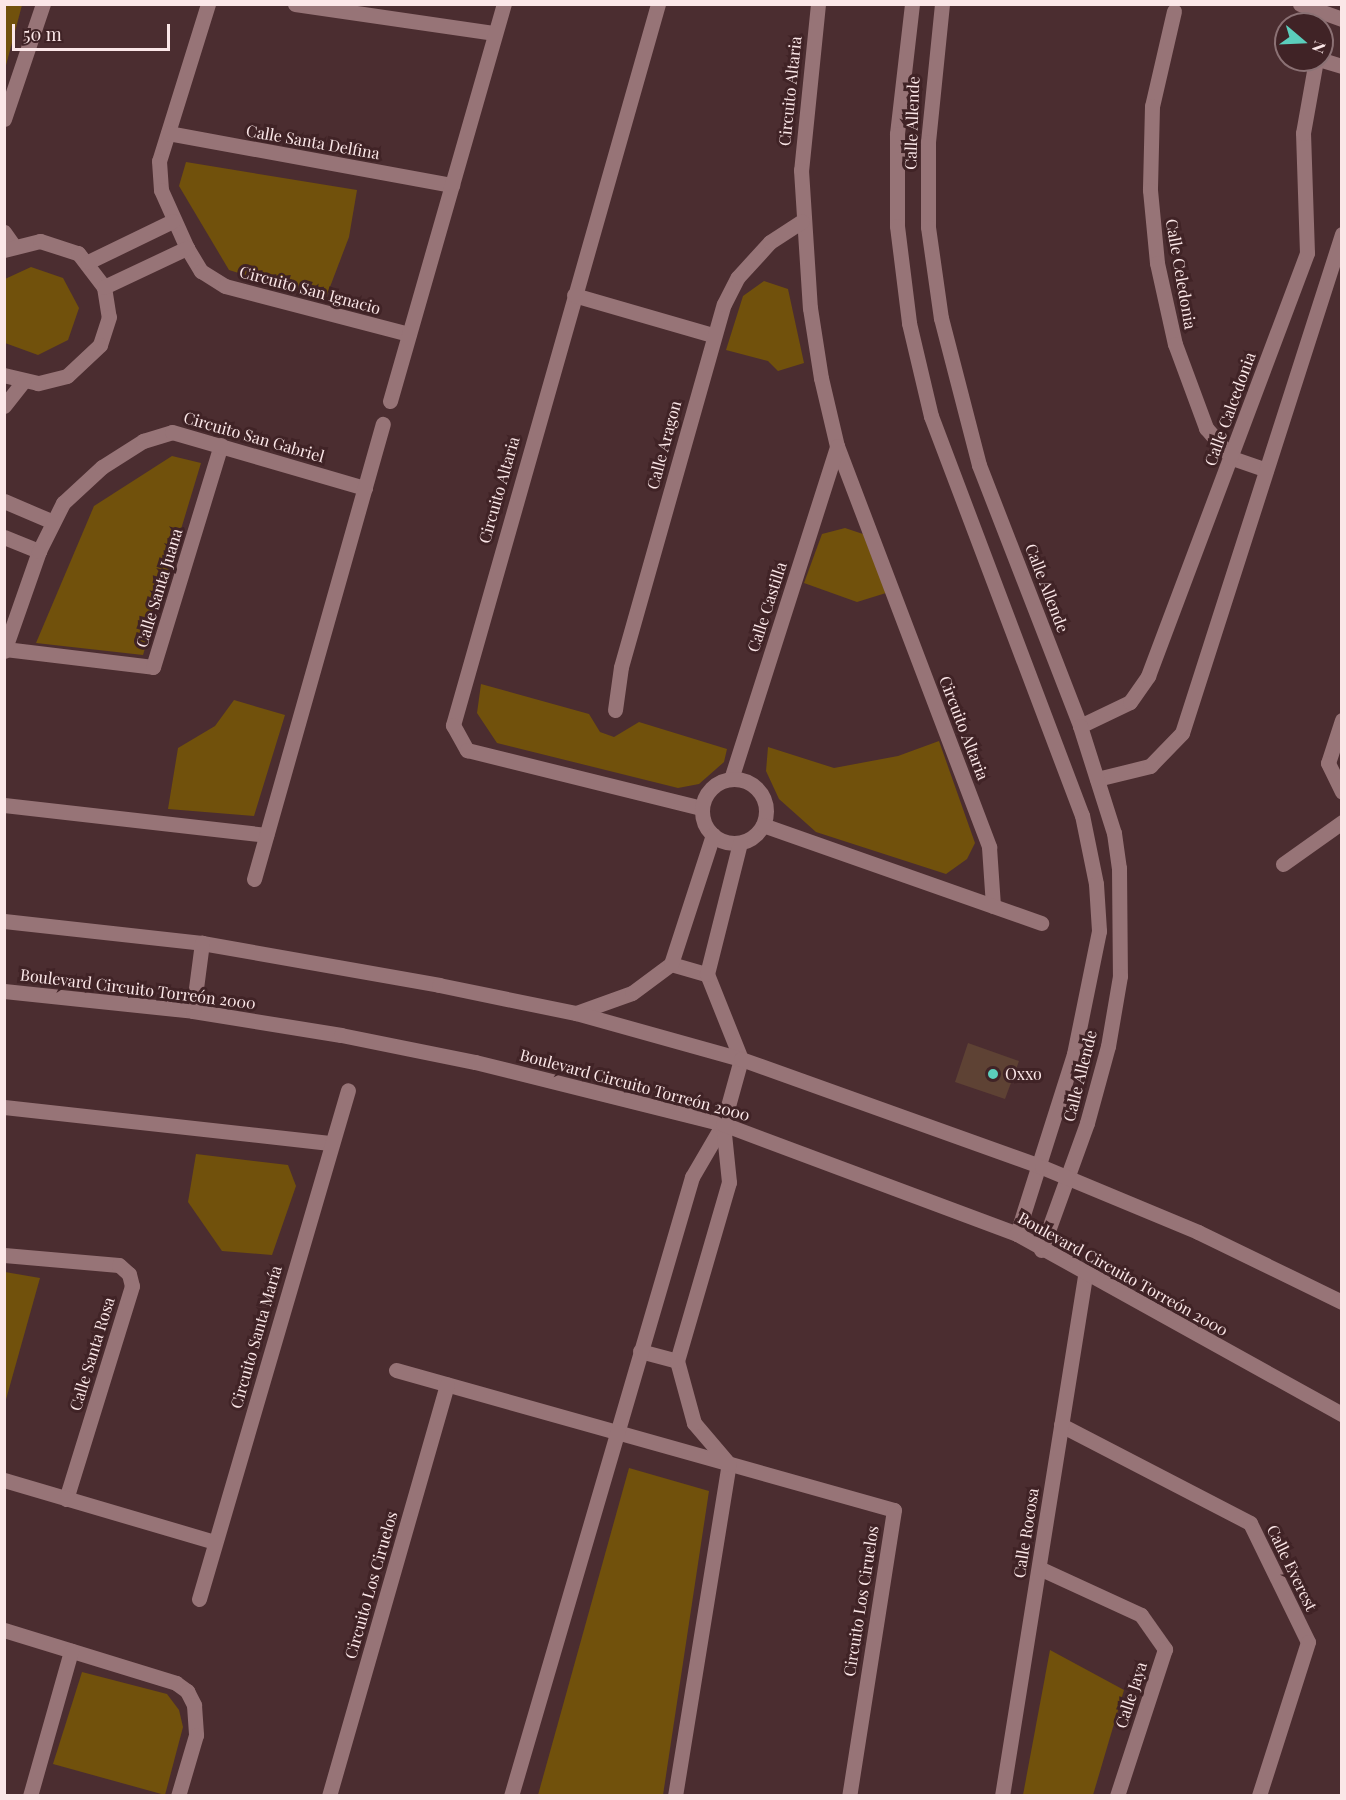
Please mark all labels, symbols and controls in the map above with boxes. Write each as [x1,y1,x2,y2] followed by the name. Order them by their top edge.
[15,12,172,50] scale bar
[1274,12,1334,72] north arrow
[23,22,62,46] text: 50 m
[775,35,805,147] street label: Circuito Altaria
[1308,38,1331,56] text: N
[901,76,923,170] street label: Calle Allende
[245,121,381,163] street label: Calle Santa Delfina
[1162,217,1200,331] street label: Calle Celedonia
[237,262,383,318] street label: Circuito San Ignacio
[1201,350,1259,468] street label: Calle Calcedonia
[643,398,685,492] street label: Calle Aragon
[181,408,327,466] street label: Circuito San Gabriel
[475,434,523,546] street label: Circuito Altaria
[132,526,186,650] street label: Calle Santa Juana
[1021,541,1073,635] street label: Calle Allende
[743,560,791,654] street label: Calle Castilla
[935,673,993,783] street label: Circuito Altaria
[19,965,257,1013] street label: Boulevard Circuito Torreón 2000
[1059,1028,1101,1124] street label: Calle Allende
[518,1045,752,1125] street label: Boulevard Circuito Torreón 2000
[1005,1064,1042,1084] place label: Oxxo
[986,1067,1000,1081] marker: Oxxo
[1014,1208,1232,1340] street label: Boulevard Circuito Torreón 2000
[226,1263,286,1411] street label: Circuito Santa María
[66,1295,118,1413] street label: Calle Santa Rosa
[1009,1487,1043,1579] street label: Calle Rocosa
[341,1509,401,1661] street label: Circuito Los Ciruelos
[1263,1522,1321,1614] street label: Calle Everest
[840,1524,882,1678] street label: Circuito Los Ciruelos
[1111,1659,1151,1731] street label: Calle Jaya

